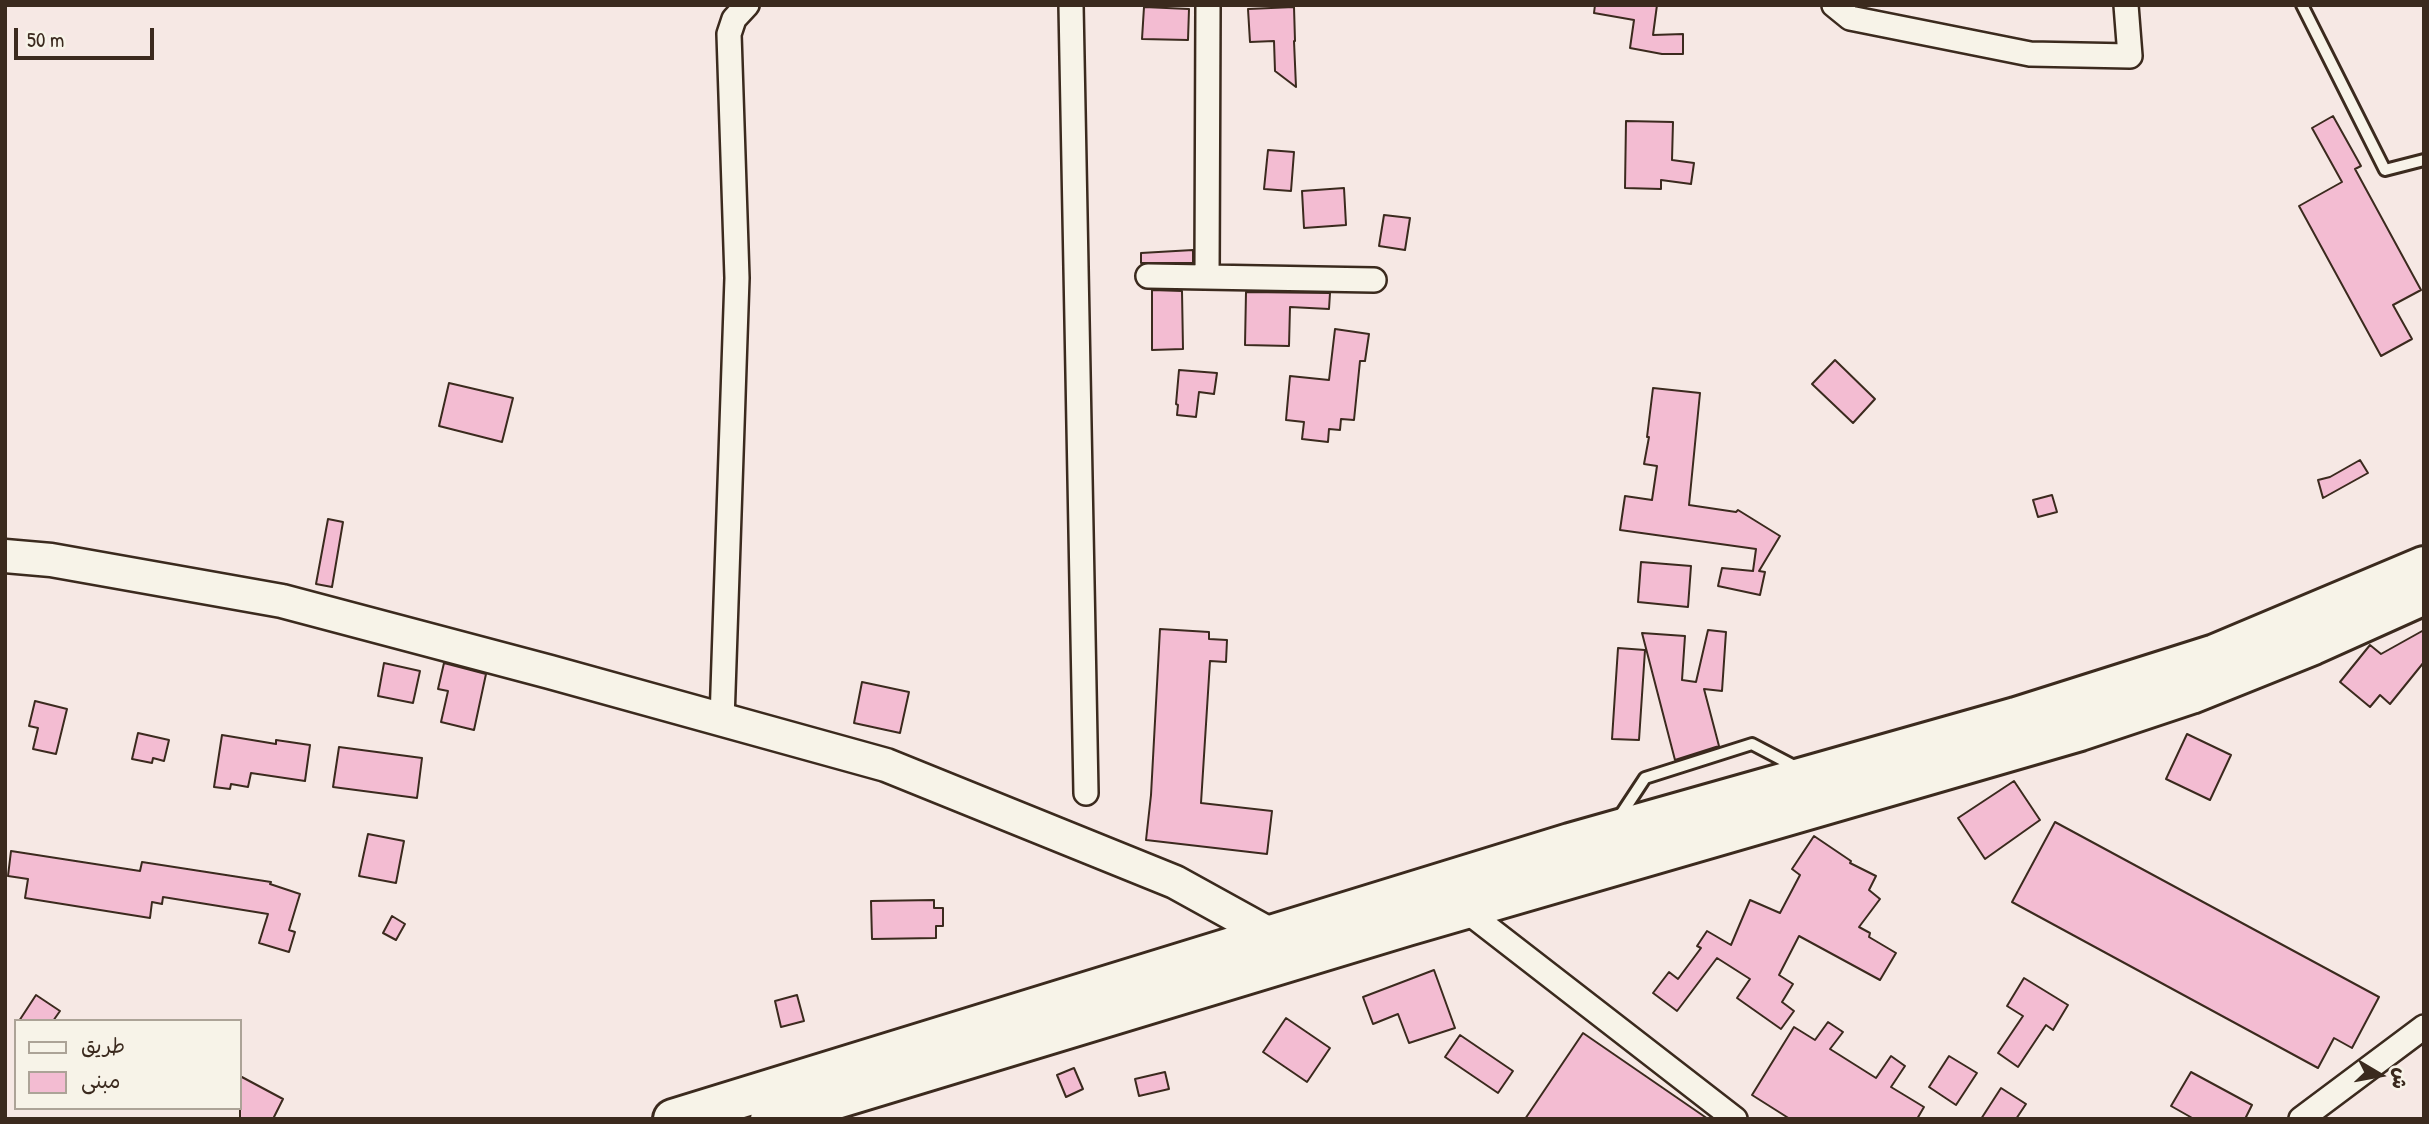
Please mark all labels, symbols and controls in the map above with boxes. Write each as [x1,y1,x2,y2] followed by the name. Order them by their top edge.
[18,14,158,58] scale bar
[27,25,64,54] text: 50 m
[14,1019,242,1110] legend
[81,1031,125,1060] text: طريق
[2345,1040,2415,1110] north arrow
[81,1066,120,1095] text: مبنى
[2386,1066,2415,1091] text: ش

